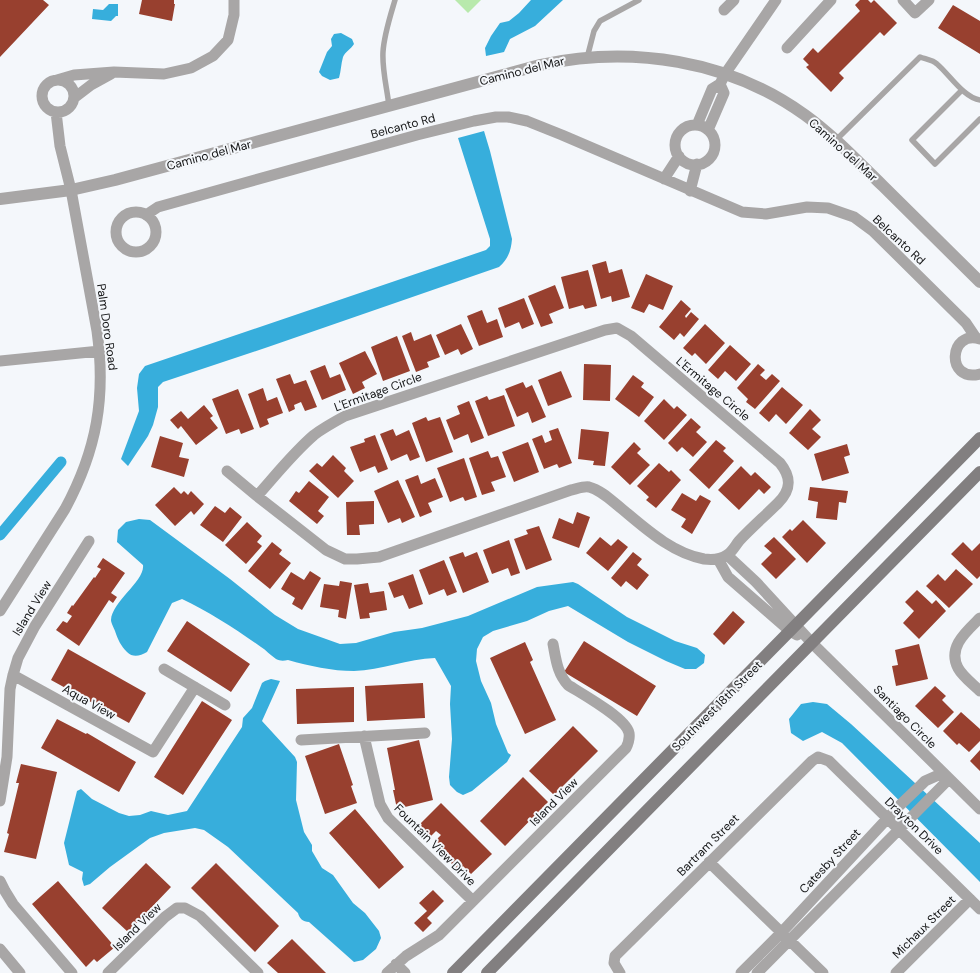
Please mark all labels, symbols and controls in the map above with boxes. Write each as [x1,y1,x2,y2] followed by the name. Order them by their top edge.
[478,53,567,89] street label: Camino del Mar
[369,110,437,142] street label: Belcanto Rd
[805,115,881,185] street label: Camino del Mar
[165,136,254,174] street label: Camino del Mar
[869,212,929,268] street label: Belcanto Rd
[93,283,121,371] street label: Palm Doro Road
[673,353,754,425] street label: L'Ermitage Circle
[332,369,424,415] street label: L'Ermitage Circle
[9,577,55,639] street label: Island View
[668,657,766,755] street label: Southwest 18th Street
[60,681,118,723] street label: Aqua View
[870,682,940,752] street label: Santiago Circle
[526,774,582,830] street label: Island View
[881,794,947,858] street label: Drayton Drive
[391,801,479,889] street label: Fountain View Drive
[673,810,743,880] street label: Bartram Street
[796,825,864,897] street label: Catesby Street
[889,892,959,962] street label: Michaux Street
[109,900,165,954] street label: Island View

